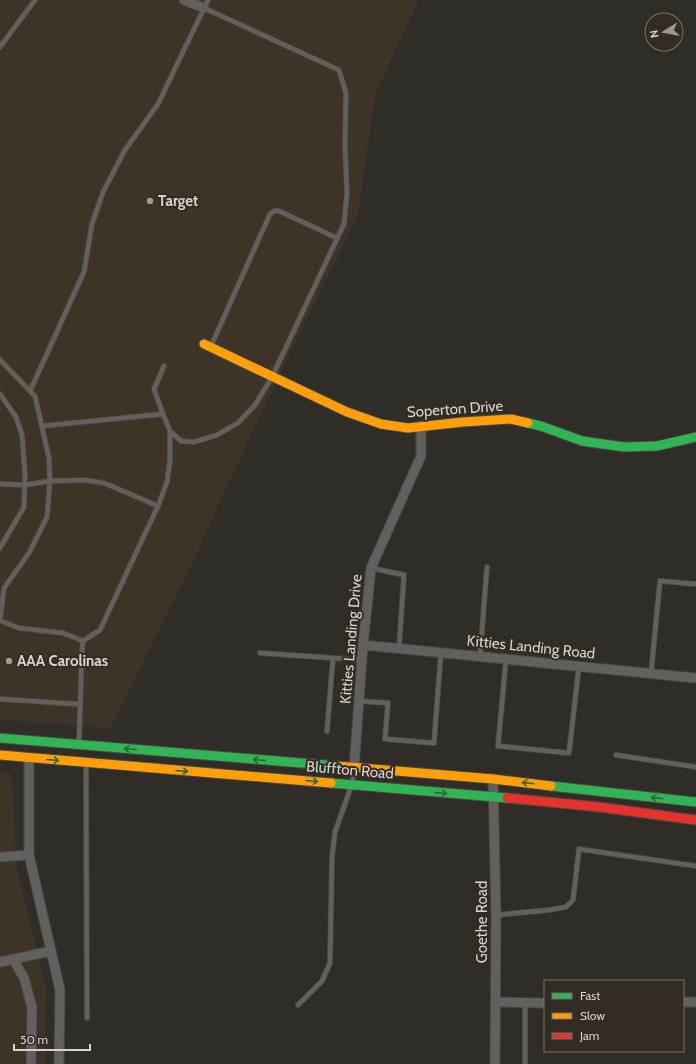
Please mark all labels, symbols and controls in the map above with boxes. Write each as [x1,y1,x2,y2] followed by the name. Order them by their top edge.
[644,12,684,52] north arrow
[647,29,662,39] text: N
[158,192,198,210] place label: Target
[145,196,155,206] marker: Target
[406,397,504,421] street label: Soperton Drive
[336,573,366,705] street label: Kitties Landing Drive
[466,631,596,663] street label: Kitties Landing Road
[17,652,108,670] place label: AAA Carolinas
[4,656,14,666] marker: AAA Carolinas
[124,745,137,752] one-way arrow
[46,756,59,763] one-way arrow
[253,756,266,763] one-way arrow
[306,757,394,783] street label: Bluffton Road
[175,767,188,774] one-way arrow
[305,778,318,785] one-way arrow
[522,779,535,787] one-way arrow
[434,789,447,796] one-way arrow
[651,794,664,802] one-way arrow
[473,881,491,963] street label: Goethe Road
[544,980,684,1052] legend
[580,988,600,1003] text: Fast
[580,1008,605,1023] text: Slow
[14,1026,90,1052] scale bar
[579,1028,599,1043] text: Jam
[20,1032,48,1047] text: 50 m

